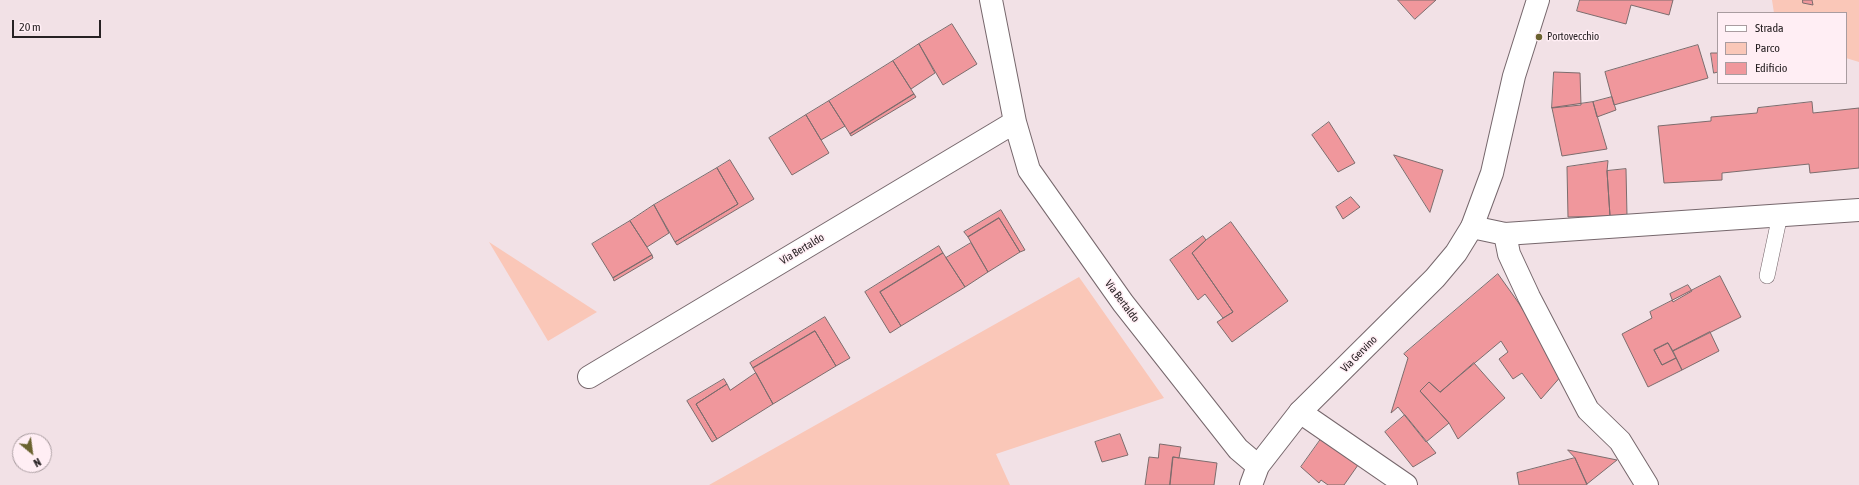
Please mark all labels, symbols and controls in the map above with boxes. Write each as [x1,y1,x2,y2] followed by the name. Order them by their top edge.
[14,12,103,38] scale bar
[1717,12,1847,84] legend
[19,20,41,34] text: 20 m
[1755,21,1784,35] text: Strada
[1547,30,1599,44] place label: Portovecchio
[1534,32,1544,42] marker: Portovecchio
[1755,41,1780,55] text: Parco
[1755,61,1787,75] text: Edificio
[777,231,827,267] street label: Via Bertaldo
[1102,277,1142,325] street label: Via Bertaldo
[1338,333,1380,375] street label: Via Gervino
[12,433,52,473] north arrow
[32,456,43,469] text: N

